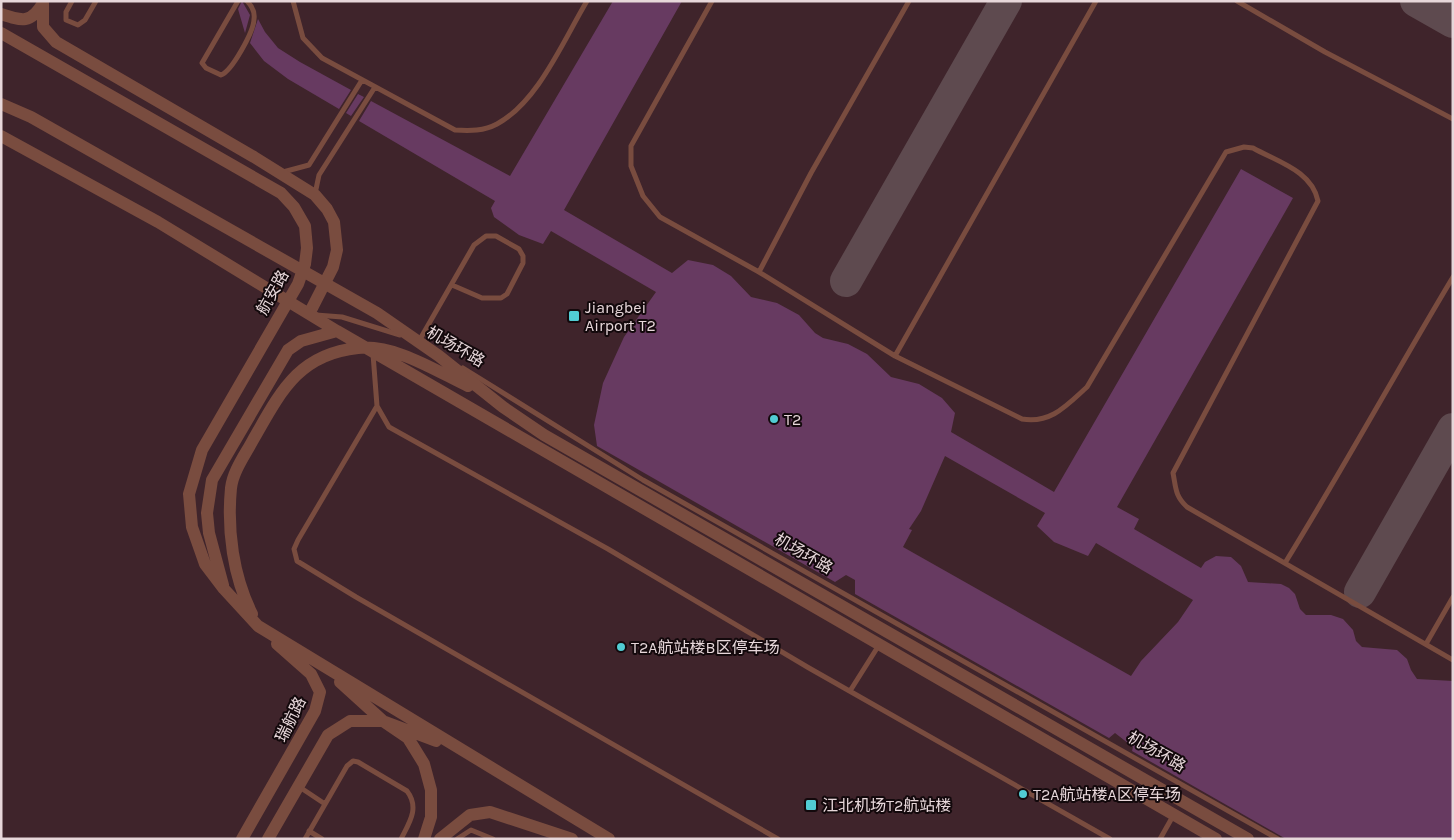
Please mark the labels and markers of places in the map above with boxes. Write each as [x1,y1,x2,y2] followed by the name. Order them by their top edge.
[585,298,656,335] place label: Jiangbei Airport T2
[567,309,581,323] marker: Jiangbei Airport T2
[784,410,801,429] place label: T2
[768,413,780,425] marker: T2
[631,638,779,657] place label: T2A航站楼B区停车场
[615,641,627,653] marker: T2A航站楼B区停车场
[1033,785,1181,804] place label: T2A航站楼A区停车场
[1017,788,1029,800] marker: T2A航站楼A区停车场
[822,796,951,815] place label: 江北机场T2航站楼
[804,798,818,812] marker: 江北机场T2航站楼

